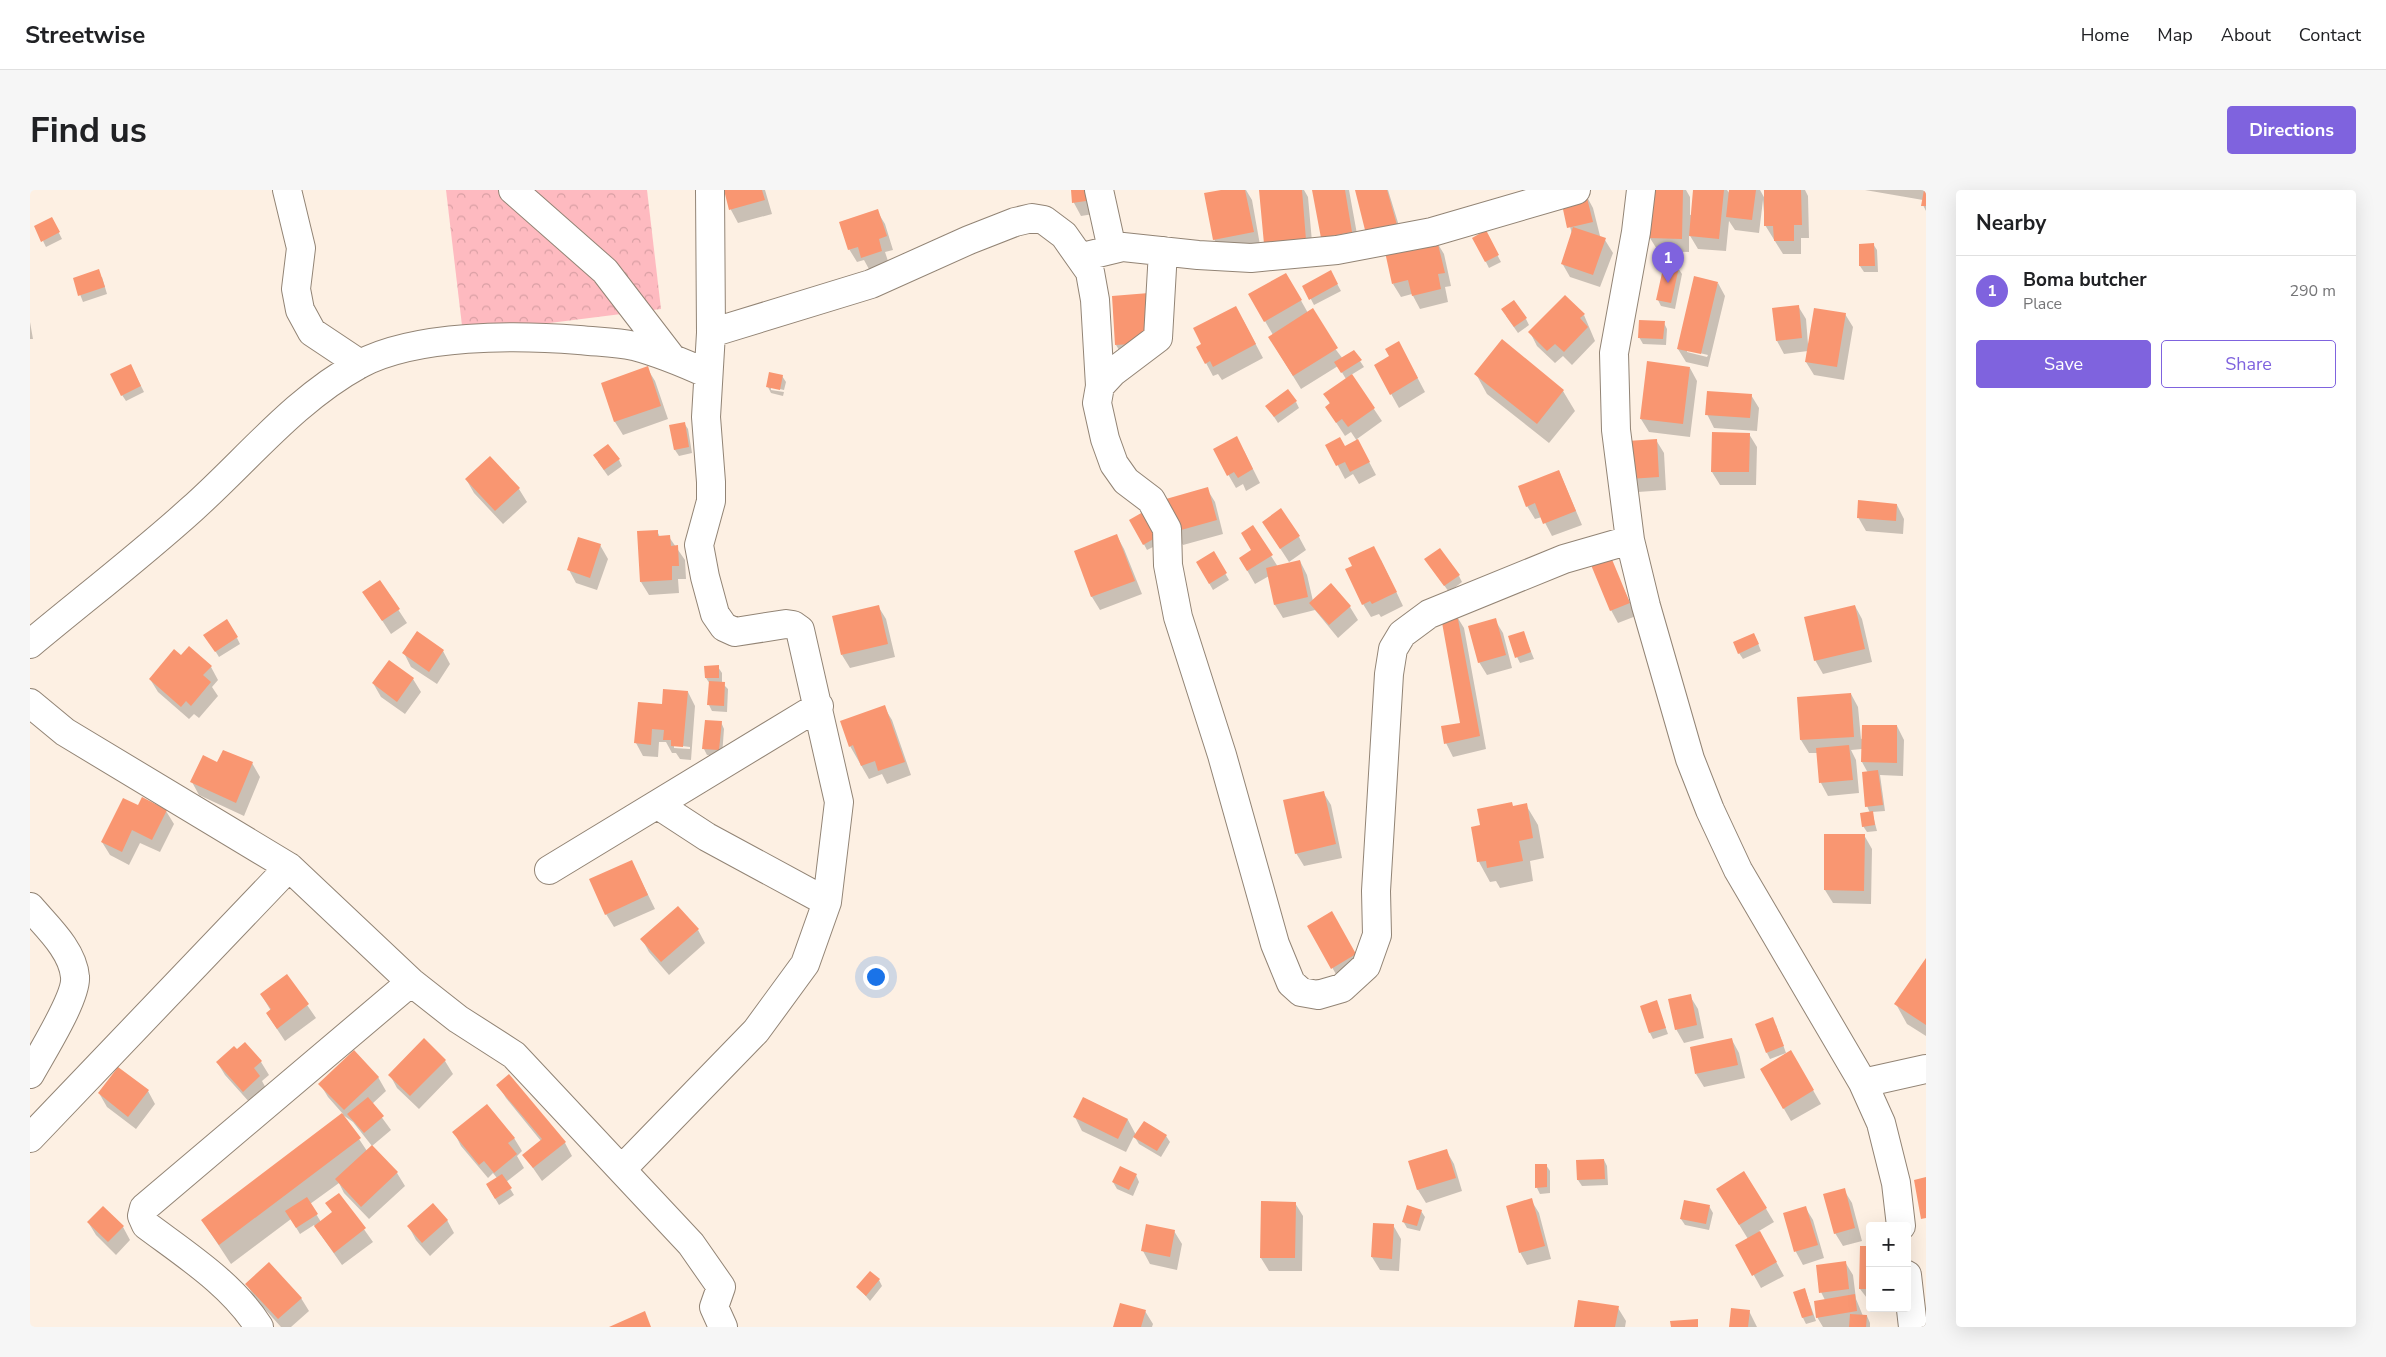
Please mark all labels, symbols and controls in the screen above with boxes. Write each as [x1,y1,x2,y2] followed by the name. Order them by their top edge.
[25,19,145,51] text: Streetwise
[2081,23,2129,47] text: Home
[2157,23,2193,47] text: Map
[2221,23,2271,47] text: About
[2299,23,2361,47] text: Contact
[2227,106,2356,154] button: Directions
[30,107,147,154] text: Find us
[1976,209,2046,237] text: Nearby
[1652,242,1684,283] pin: 1
[2023,267,2147,293] text: Boma butcher
[1987,280,1997,302] text: 1
[2289,280,2336,302] text: 290 m
[2023,293,2062,315] text: Place
[1976,340,2151,388] button: Save
[2161,340,2336,388] button: Share
[863,964,889,990] your location
[1866,1222,1911,1312] map controls
[1866,1222,1911,1267] button: +
[1866,1267,1911,1312] button: −

